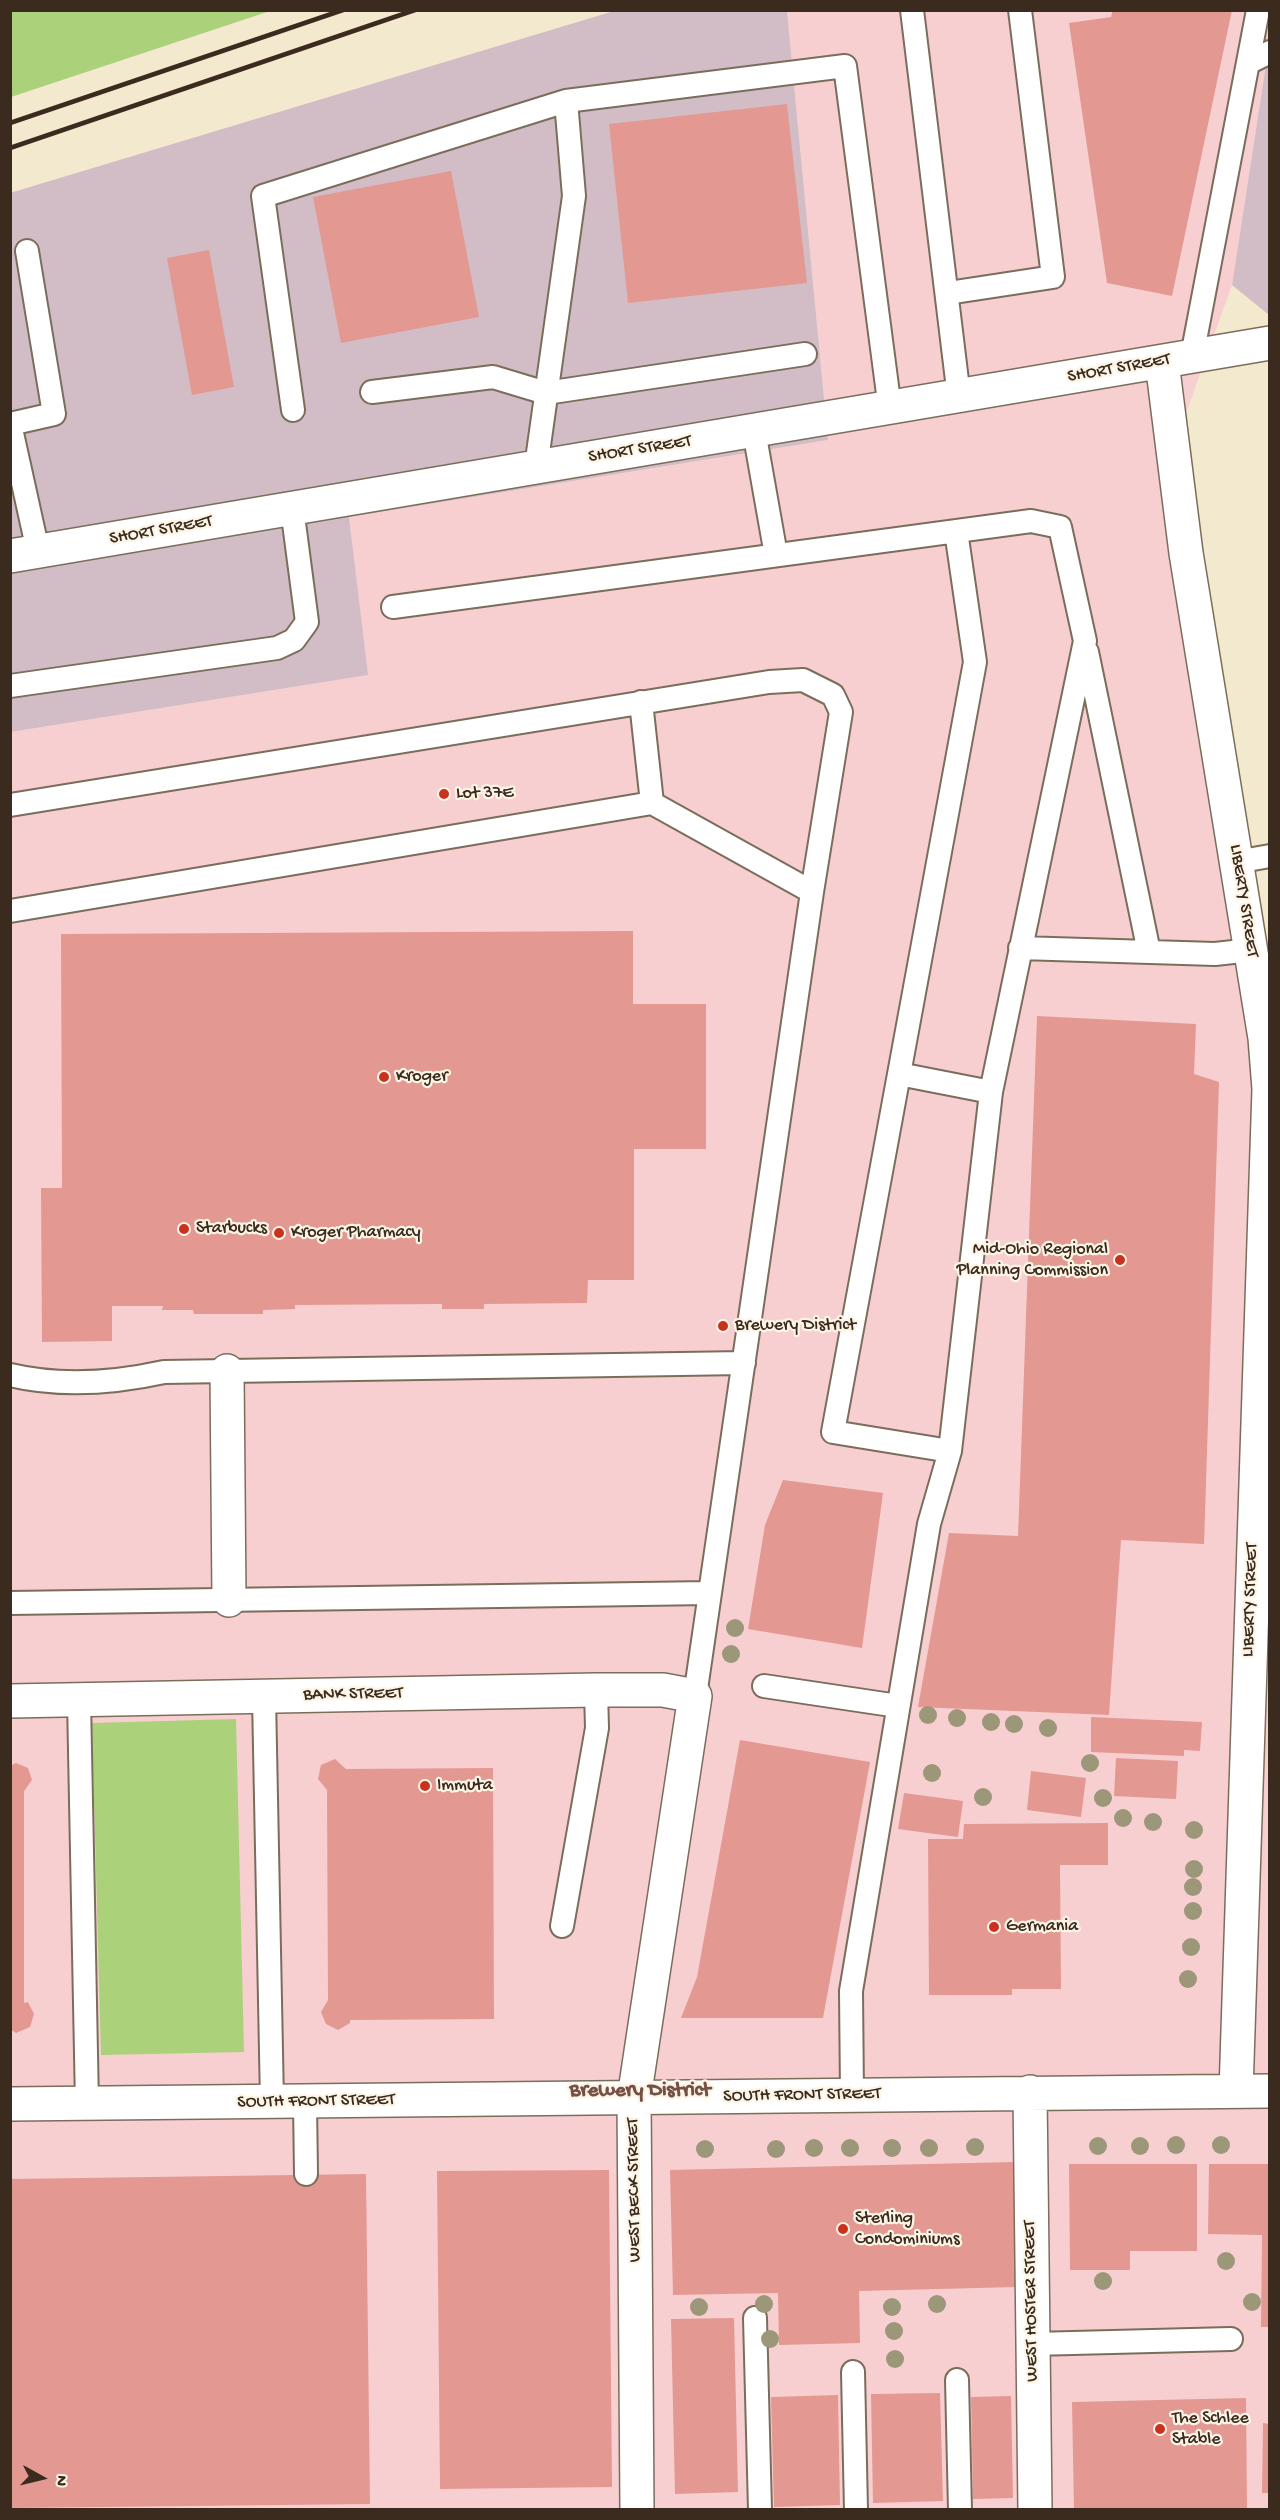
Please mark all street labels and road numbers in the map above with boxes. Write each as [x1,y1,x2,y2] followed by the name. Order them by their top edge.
[1066,349,1172,389] street label: SHORT STREET
[587,431,693,469] street label: SHORT STREET
[108,511,214,551] street label: SHORT STREET
[1223,843,1263,959] street label: LIBERTY STREET
[1238,1542,1264,1658] street label: LIBERTY STREET
[303,1683,403,1707] street label: BANK STREET
[723,2084,881,2108] street label: SOUTH FRONT STREET
[237,2090,395,2114] street label: SOUTH FRONT STREET
[623,2118,647,2262] street label: WEST BECK STREET
[1020,2220,1044,2382] street label: WEST HOSTER STREET

